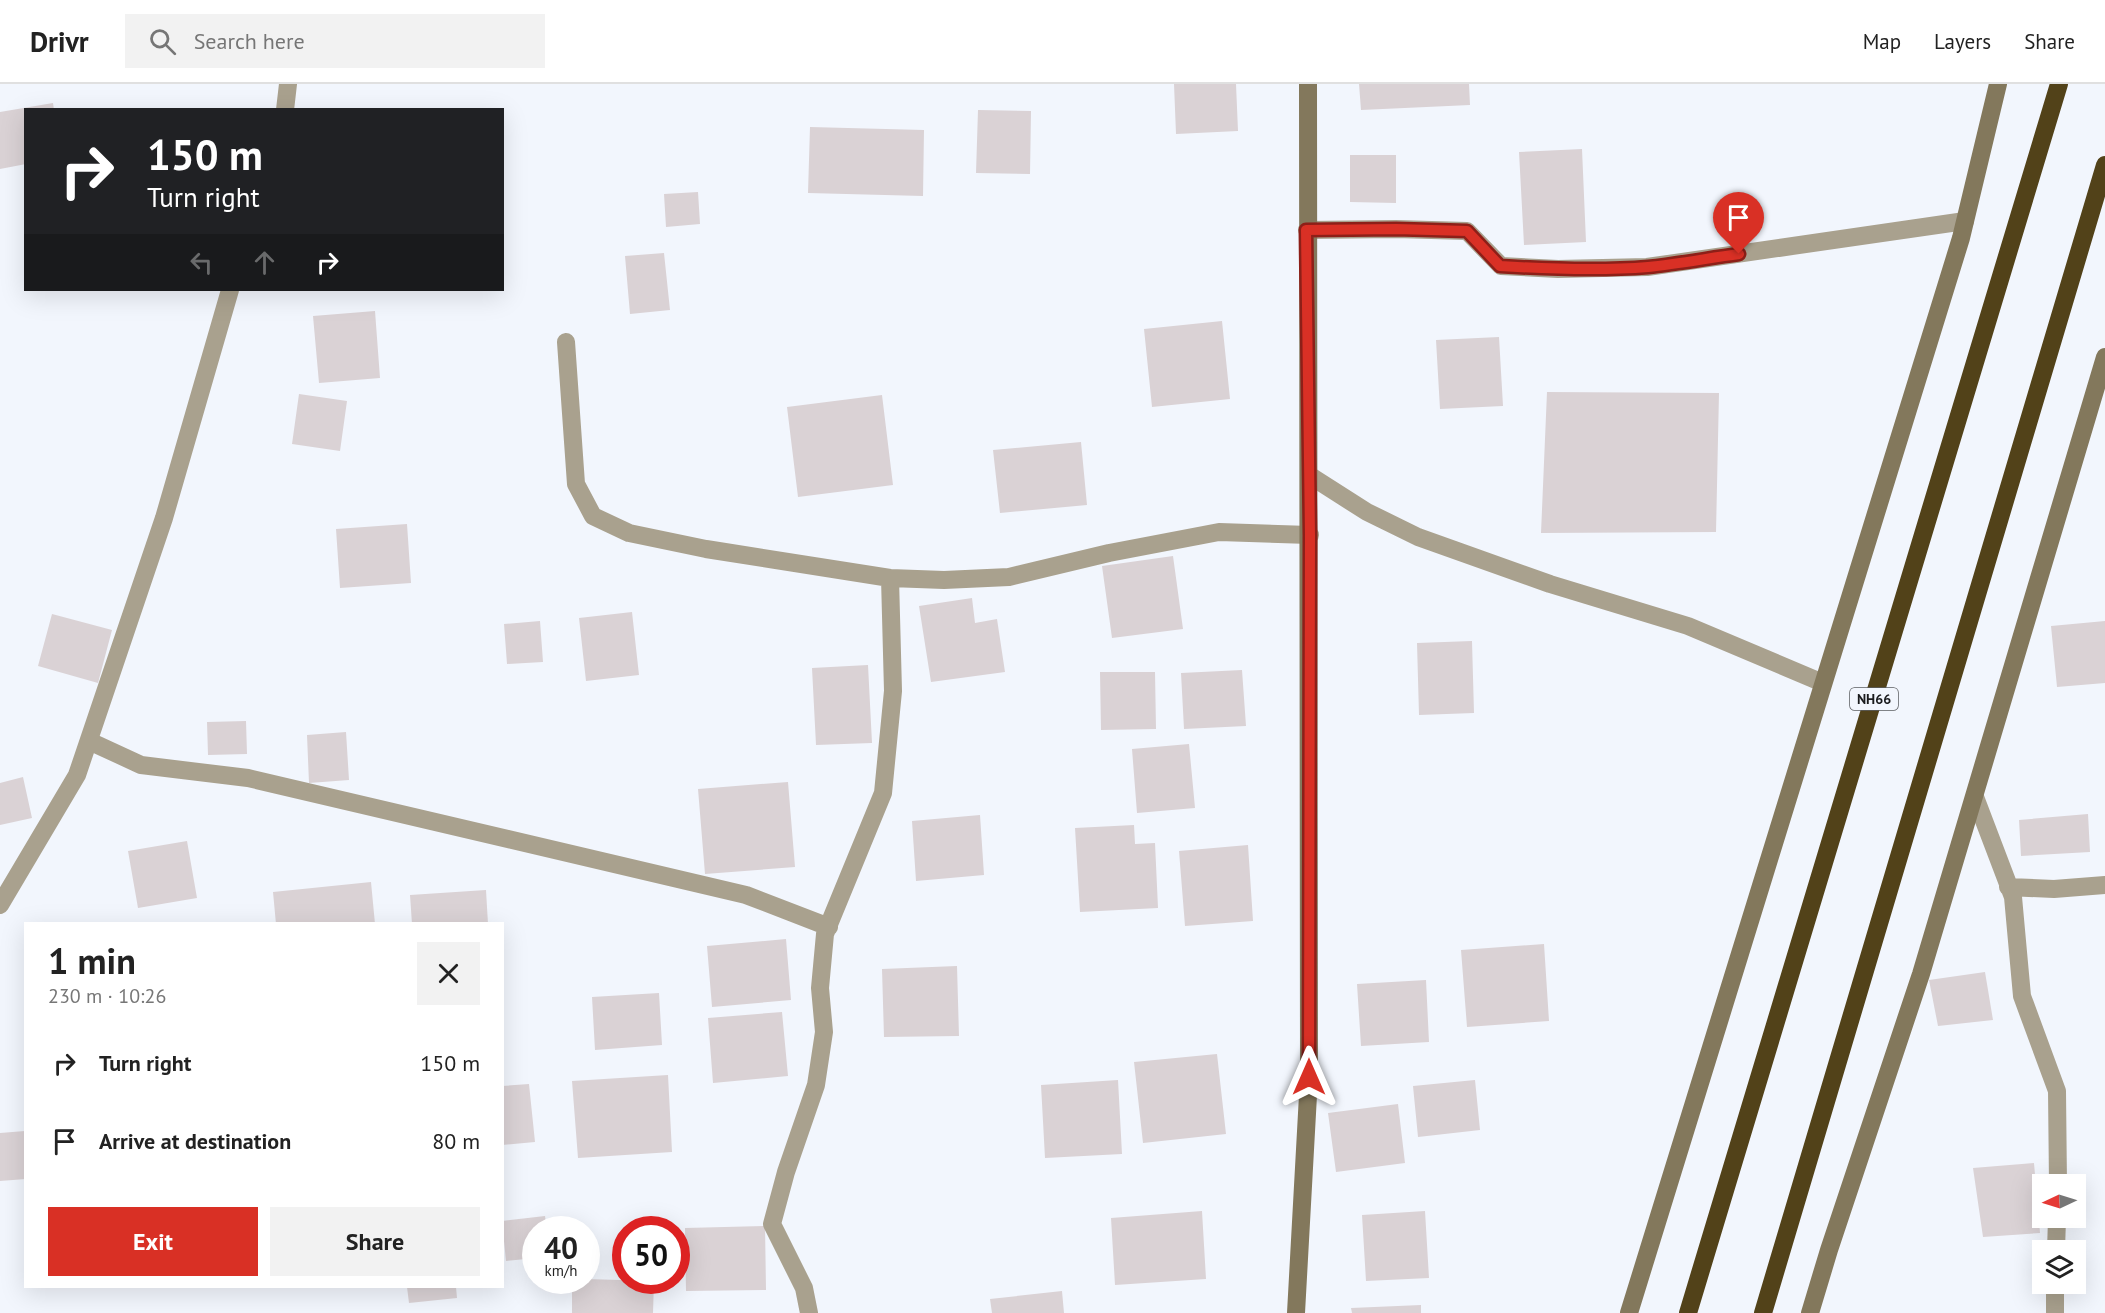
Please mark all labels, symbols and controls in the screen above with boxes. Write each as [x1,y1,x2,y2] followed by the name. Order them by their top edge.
[125,14,545,68] search box
[30,23,89,60] text: Drivr
[146,25,179,58] icon: search
[194,27,305,55] text: Search here
[1863,28,1901,55] text: Map
[1934,28,1991,55] text: Layers
[2024,28,2075,55] text: Share
[147,127,263,182] text: 150 m
[48,132,126,210] icon: right
[147,180,260,214] text: Turn right
[1713,192,1764,254] pin
[1722,201,1755,234] icon: arrive
[185,246,218,279] icon: left
[248,246,281,279] icon: ahead
[311,246,344,279] icon: right
[1850,688,1898,710] road number: NH66
[48,937,136,984] text: 1 min
[417,942,480,1005] button: close
[48,983,166,1009] text: 230 m · 10:26
[1277,1045,1341,1109] position arrow
[48,1047,81,1080] icon: right
[99,1049,191,1077] text: Turn right
[420,1049,480,1077] text: 150 m
[48,1125,81,1158] icon: arrive
[99,1127,291,1155] text: Arrive at destination
[432,1127,480,1155] text: 80 m
[2032,1174,2086,1228] north arrow
[2032,1174,2086,1294] map controls
[48,1207,258,1276] button: Exit
[270,1207,480,1276] button: Share
[612,1216,690,1294] speed limit sign: 50
[544,1228,578,1267] text: 40
[2032,1240,2086,1294] button: layers
[545,1261,577,1280] text: km/h

